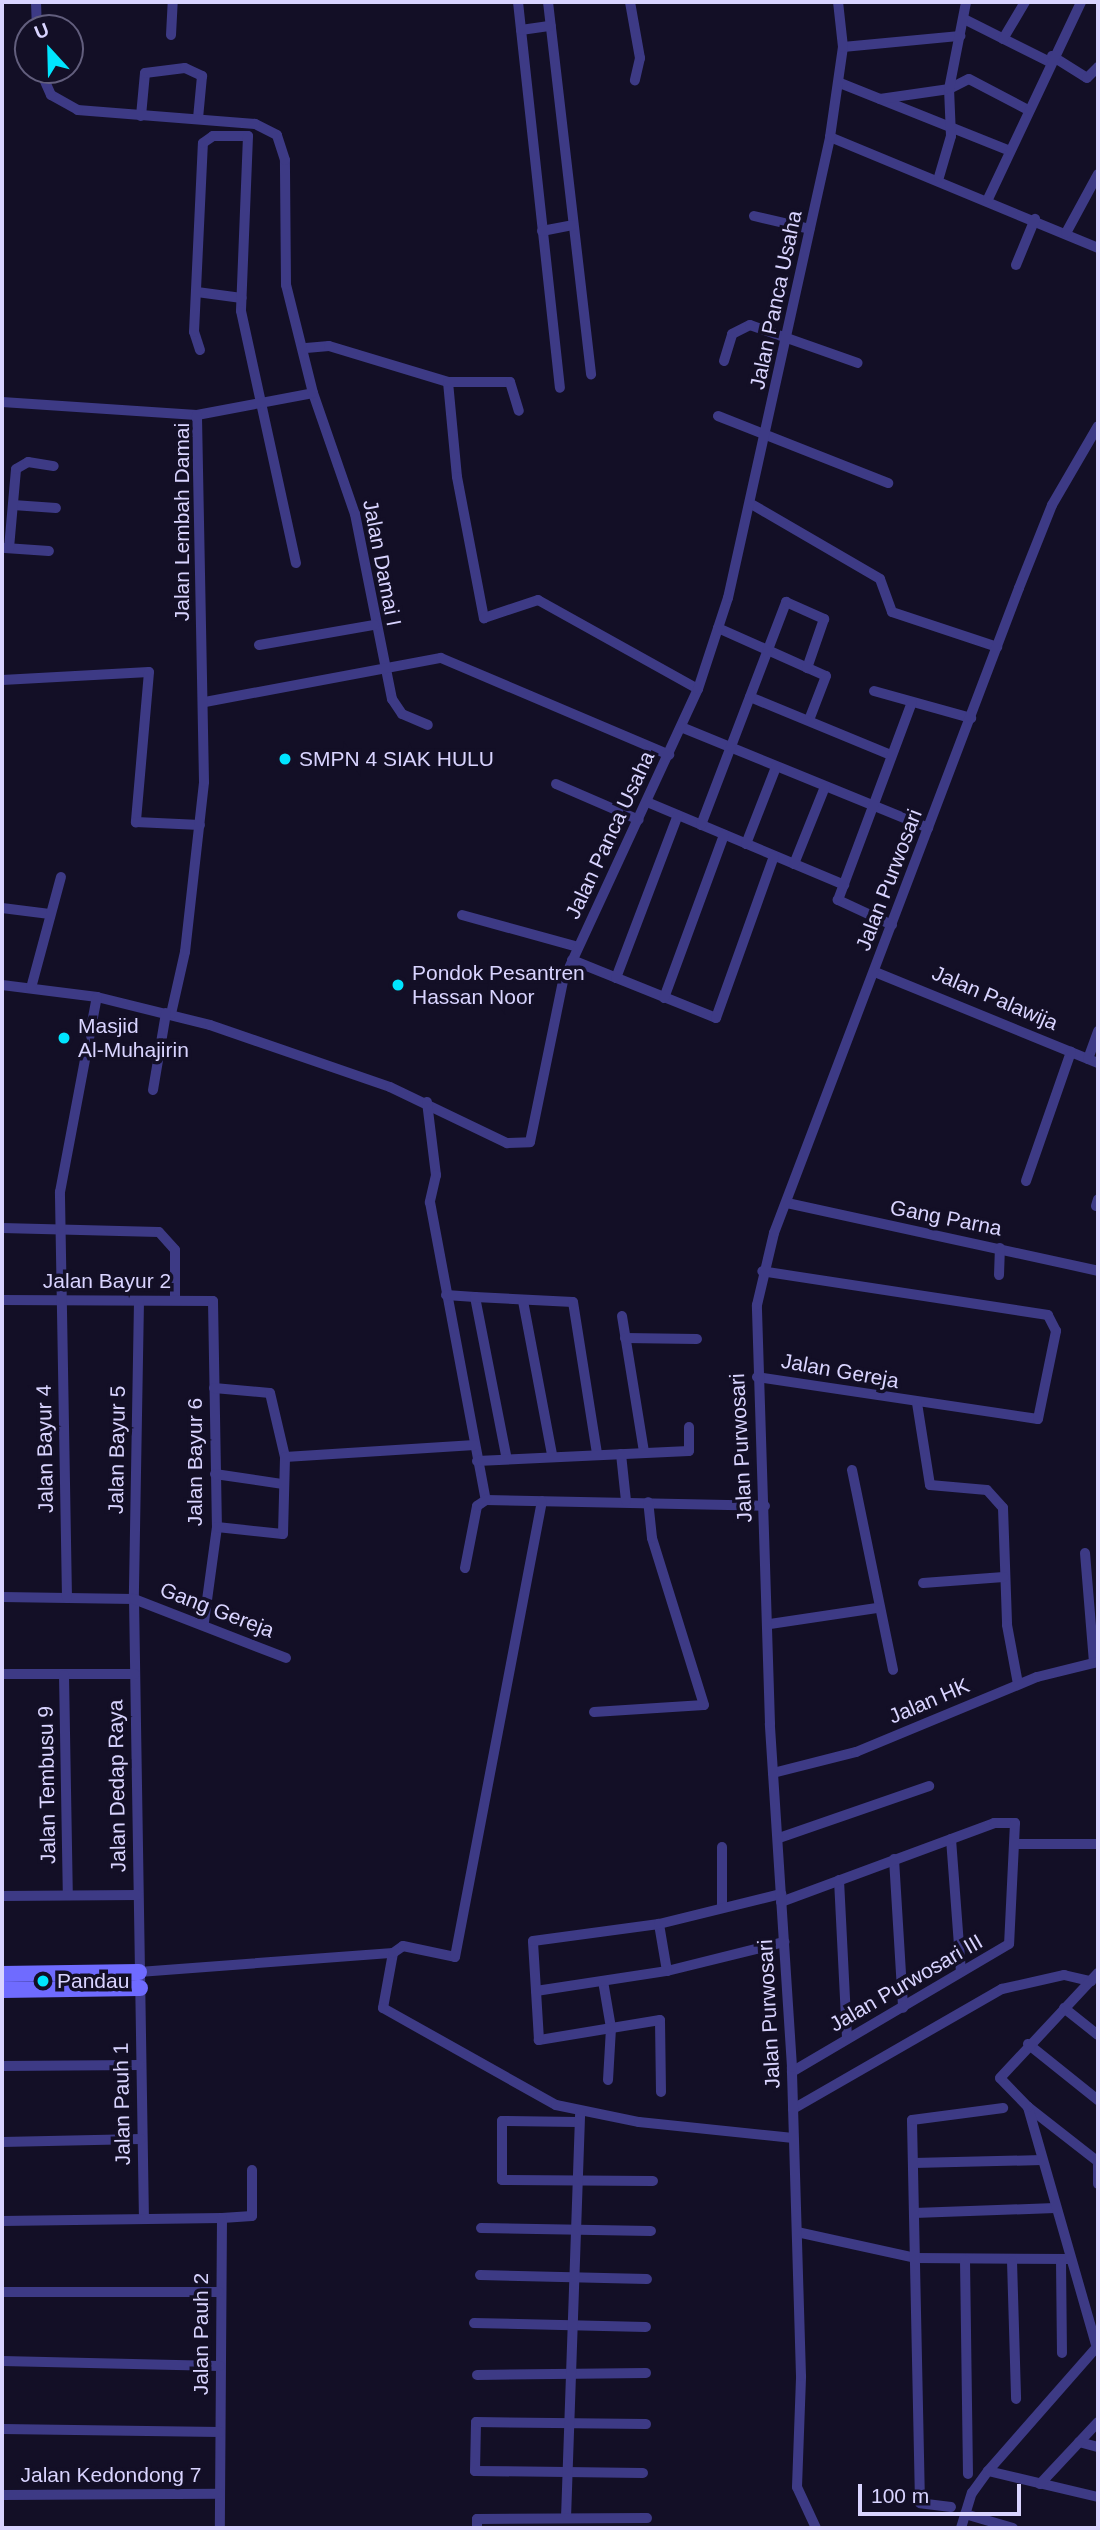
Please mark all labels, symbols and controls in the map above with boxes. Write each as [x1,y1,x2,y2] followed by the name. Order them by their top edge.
[14,14,84,84] north arrow
[31,19,52,43] text: U
[745,208,807,392] street label: Jalan Panca Usaha
[169,423,195,621] street label: Jalan Lembah Damai
[357,498,407,628] street label: Jalan Damai I
[299,746,494,772] place label: SMPN 4 SIAK HULU
[560,747,660,923] street label: Jalan Panca Usaha
[277,751,293,767] marker: SMPN 4 SIAK HULU
[850,806,928,954] street label: Jalan Purwosari
[412,960,585,1010] place label: Pondok Pesantren Hassan Noor
[928,960,1062,1036] street label: Jalan Palawija
[390,977,406,993] marker: Pondok Pesantren Hassan Noor
[78,1013,189,1063] place label: Masjid Al-Muhajirin
[56,1030,72,1046] marker: Masjid Al-Muhajirin
[888,1195,1004,1241] street label: Gang Parna
[43,1268,171,1294] street label: Jalan Bayur 2
[779,1348,901,1394] street label: Jalan Gereja
[725,1373,757,1523] street label: Jalan Purwosari
[31,1385,59,1513] street label: Jalan Bayur 4
[103,1386,131,1514] street label: Jalan Bayur 5
[182,1398,208,1526] street label: Jalan Bayur 6
[156,1577,278,1643] street label: Gang Gereja
[885,1673,973,1729] street label: Jalan HK
[103,1699,131,1873] street label: Jalan Dedap Raya
[33,1705,61,1865] street label: Jalan Tembusu 9
[825,1929,987,2037] street label: Jalan Purwosari III
[753,1939,785,2089] street label: Jalan Purwosari
[57,1968,129,1994] place label: Pandau
[35,1973,51,1989] marker: Pandau
[108,2042,136,2166] street label: Jalan Pauh 1
[188,2273,214,2395] street label: Jalan Pauh 2
[21,2462,201,2488] street label: Jalan Kedondong 7
[862,2470,1025,2514] scale bar
[871,2484,929,2507] text: 100 m

